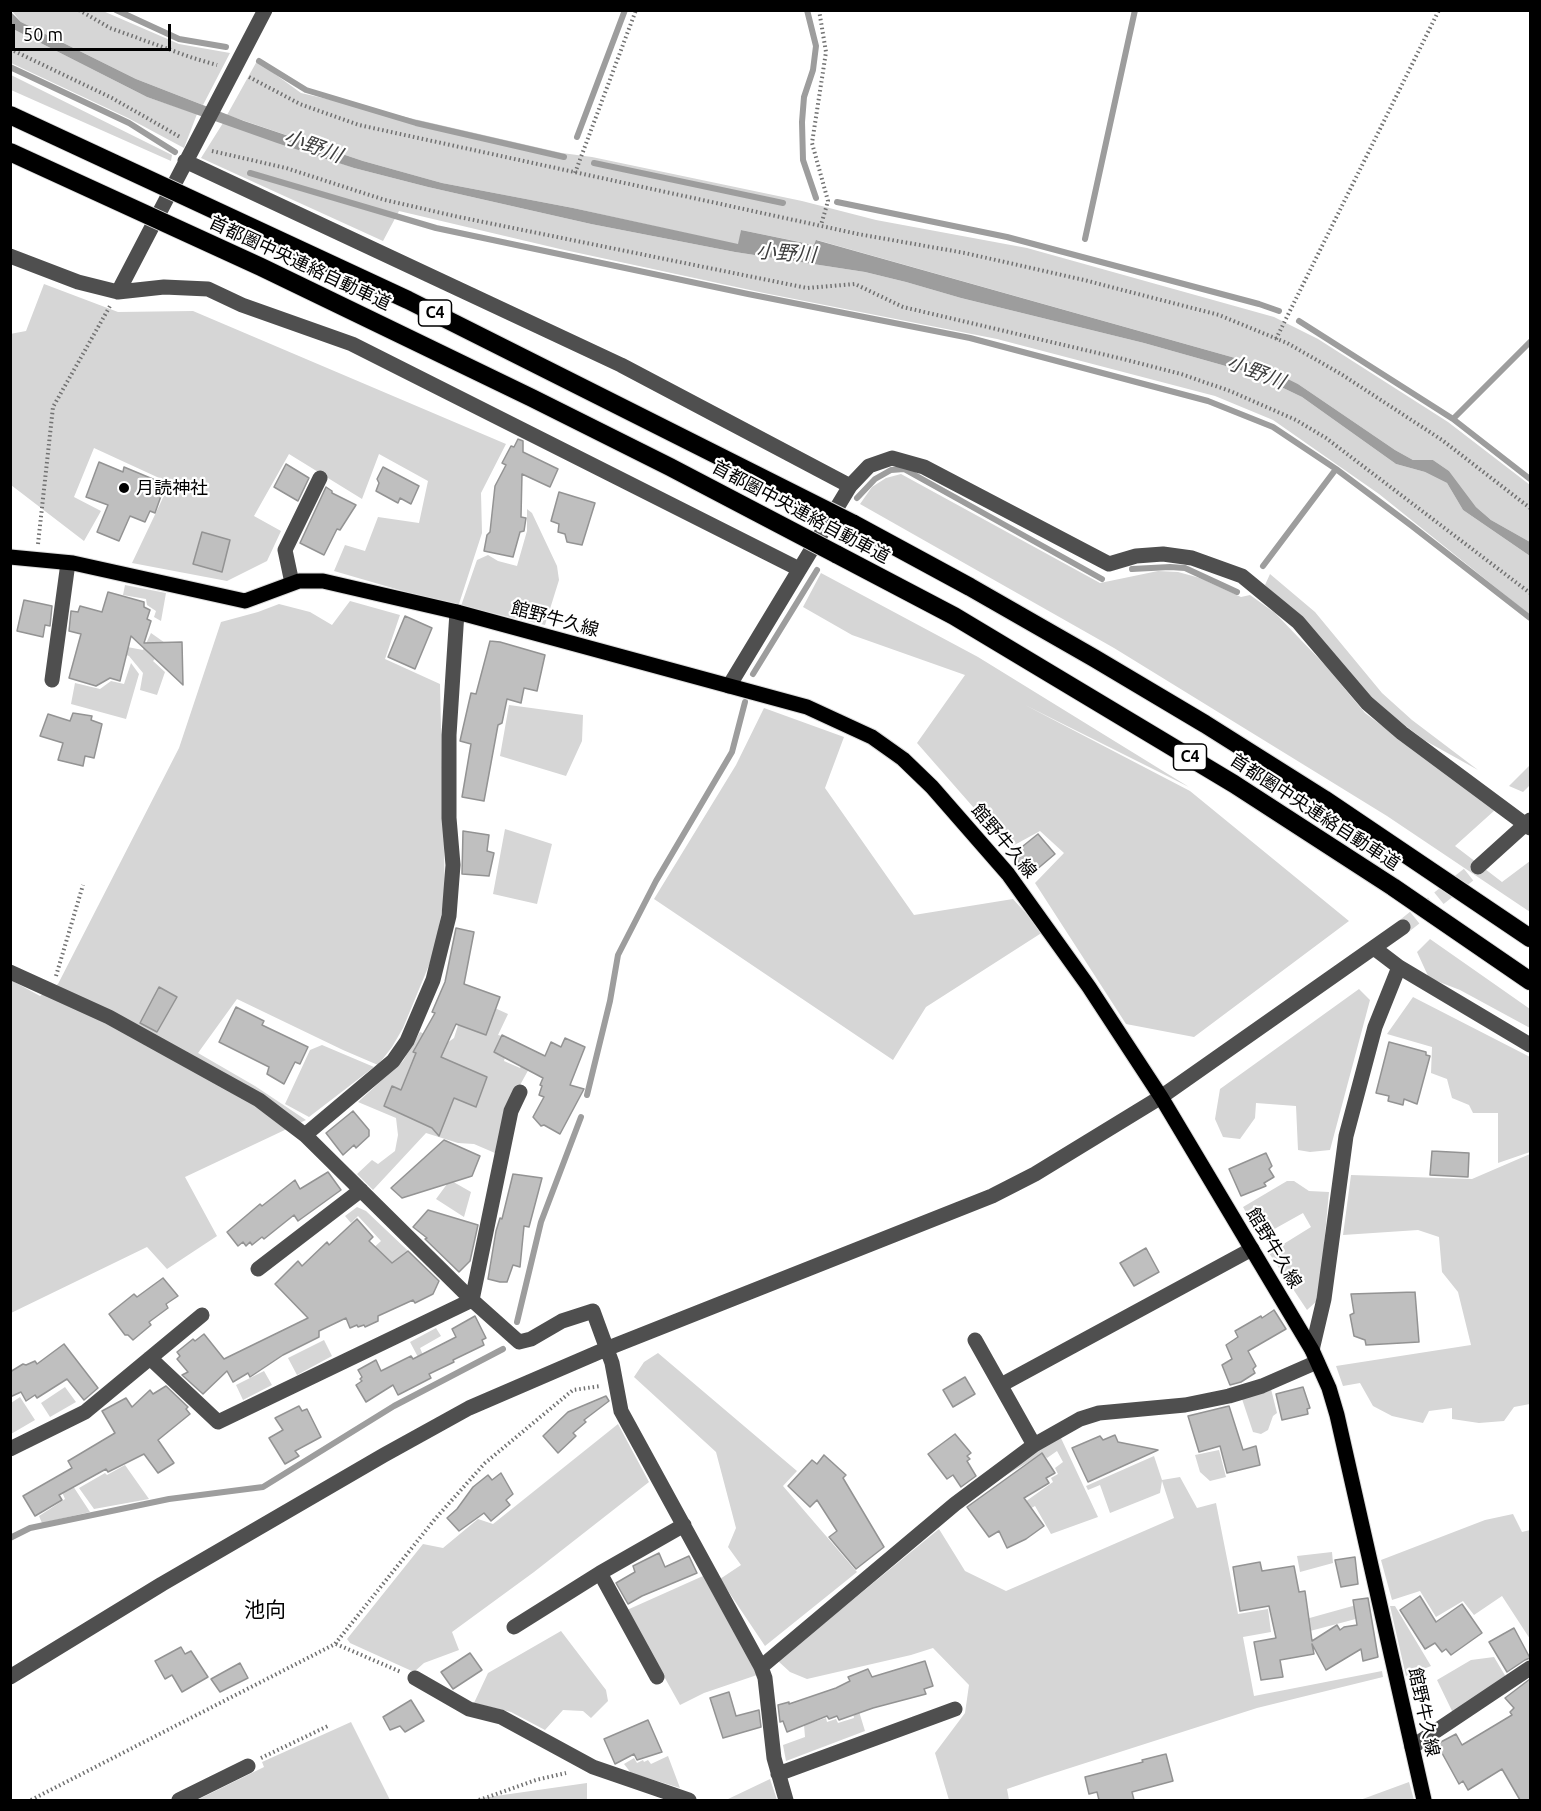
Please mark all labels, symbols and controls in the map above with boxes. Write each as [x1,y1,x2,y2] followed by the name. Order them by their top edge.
[15,12,174,50] scale bar
[23,24,63,44] text: 50 m
[281,124,345,168] water label: 小野川
[206,211,394,315] street label: 首都圏中央連絡自動車道
[755,239,817,267] water label: 小野川
[418,300,452,326] road number: C4
[1224,350,1288,394] water label: 小野川
[709,456,893,568] street label: 首都圏中央連絡自動車道
[136,477,208,499] place label: 月読神社
[117,481,131,495] marker: 月読神社
[509,597,601,641] street label: 館野牛久線
[1174,744,1206,770] road number: C4
[1226,749,1404,875] street label: 首都圏中央連絡自動車道
[967,800,1041,882] street label: 館野牛久線
[1242,1204,1306,1292] street label: 館野牛久線
[244,1597,286,1623] district label: 池向
[1404,1666,1444,1758] street label: 館野牛久線

